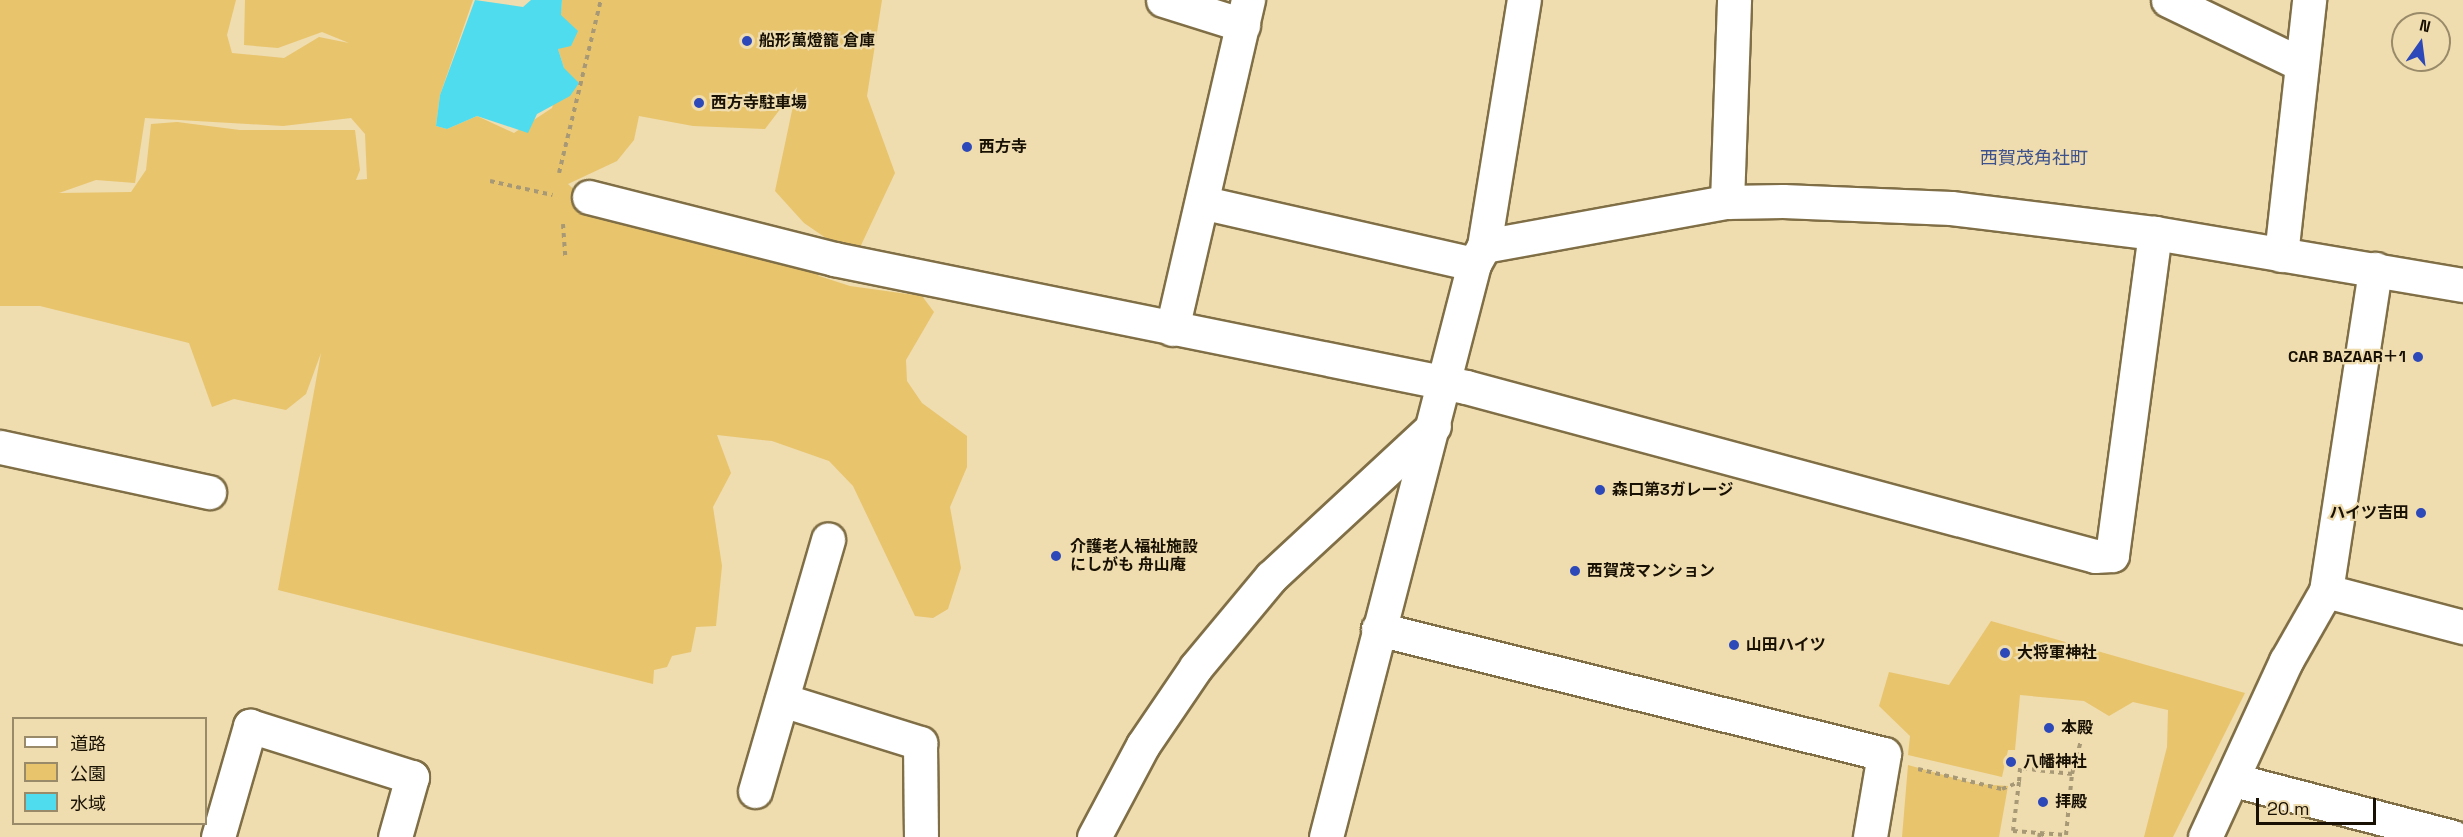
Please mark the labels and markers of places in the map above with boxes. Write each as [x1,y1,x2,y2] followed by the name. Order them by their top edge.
[759,31,875,51] place label: 船形萬燈籠 倉庫
[740,34,754,48] marker: 船形萬燈籠 倉庫
[711,93,807,113] place label: 西方寺駐車場
[692,96,706,110] marker: 西方寺駐車場
[979,137,1027,157] place label: 西方寺
[960,140,974,154] marker: 西方寺
[2288,347,2406,367] place label: CAR BAZAAR＋1
[2411,350,2425,364] marker: CAR BAZAAR＋1
[1612,480,1734,500] place label: 森口第3ガレージ
[1593,483,1607,497] marker: 森口第3ガレージ
[2329,503,2409,523] place label: ハイツ吉田
[2414,506,2428,520] marker: ハイツ吉田
[1070,537,1198,575] place label: 介護老人福祉施設 にしがも 舟山庵
[1047,547,1065,565] marker: 介護老人福祉施設 にしがも 舟山庵
[1587,561,1715,581] place label: 西賀茂マンション
[1568,564,1582,578] marker: 西賀茂マンション
[1746,635,1826,655] place label: 山田ハイツ
[1727,638,1741,652] marker: 山田ハイツ
[2017,643,2097,663] place label: 大将軍神社
[1998,646,2012,660] marker: 大将軍神社
[2061,718,2093,738] place label: 本殿
[2042,721,2056,735] marker: 本殿
[2023,752,2087,772] place label: 八幡神社
[2004,755,2018,769] marker: 八幡神社
[2055,792,2087,812] place label: 拝殿
[2036,795,2050,809] marker: 拝殿

